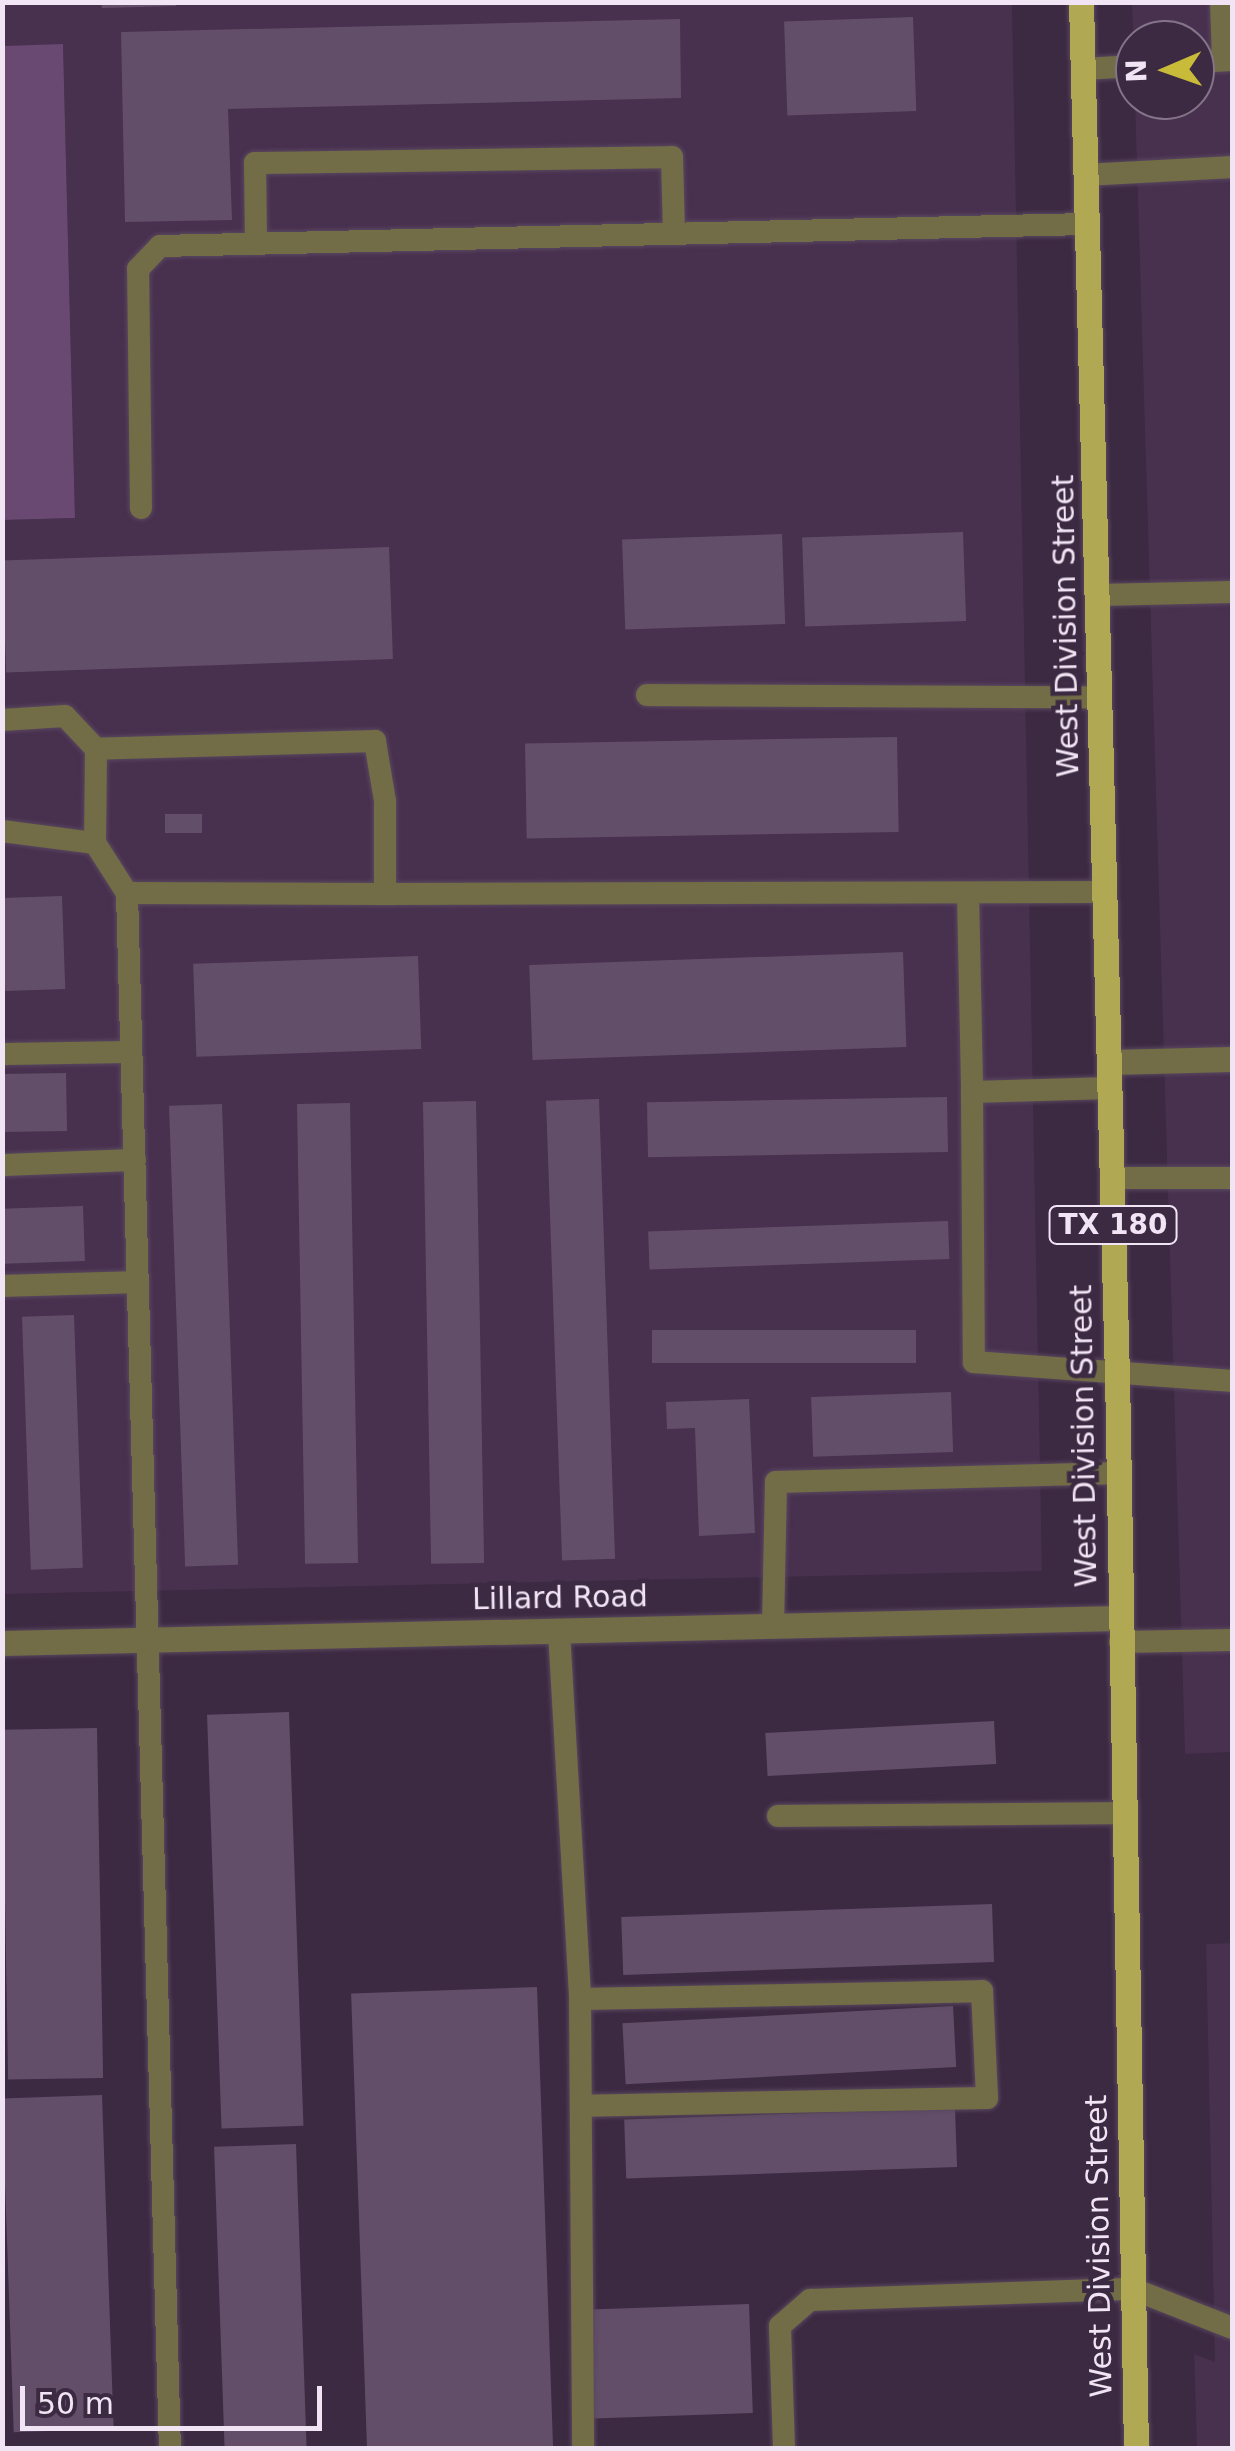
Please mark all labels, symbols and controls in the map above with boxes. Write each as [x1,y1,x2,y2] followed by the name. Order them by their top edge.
[1115,20,1215,120] north arrow
[1120,59,1153,83] text: N
[1045,474,1087,778] street label: West Division Street
[1048,1202,1178,1248] road number: TX 180
[1063,1284,1105,1588] street label: West Division Street
[472,1578,648,1618] street label: Lillard Road
[1078,2094,1120,2398] street label: West Division Street
[25,2366,328,2428] scale bar
[37,2386,114,2421] text: 50 m

